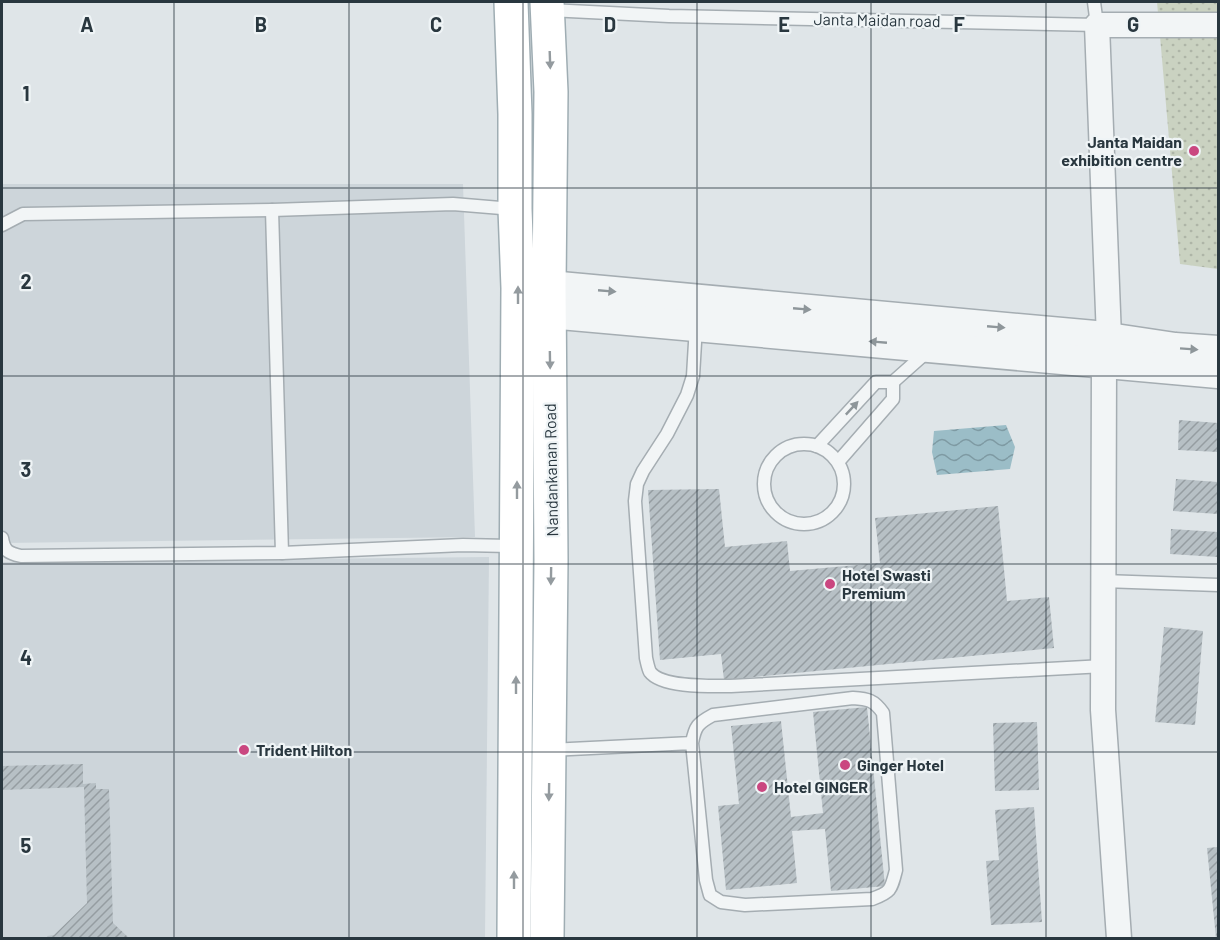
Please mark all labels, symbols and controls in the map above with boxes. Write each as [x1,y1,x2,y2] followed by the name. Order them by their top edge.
[813,9,941,30] street label: Janta Maidan road
[80,12,94,36] text: A
[255,12,267,36] text: B
[430,12,442,36] text: C
[604,12,616,36] text: D
[778,12,790,36] text: E
[953,12,965,36] text: F
[1127,12,1139,36] text: G
[545,50,554,69] one-way arrow
[22,81,30,105] text: 1
[1061,132,1182,169] place label: Janta Maidan exhibition centre
[1187,144,1201,158] marker: Janta Maidan exhibition centre
[20,269,32,293] text: 2
[513,286,523,305] one-way arrow
[598,287,617,296] one-way arrow
[792,304,811,314] one-way arrow
[986,322,1005,332] one-way arrow
[869,337,888,347] one-way arrow
[1180,345,1199,354] one-way arrow
[545,350,554,369] one-way arrow
[845,400,859,415] one-way arrow
[540,403,561,537] street label: Nandankanan Road
[21,457,31,481] text: 3
[512,481,522,500] one-way arrow
[842,565,931,602] place label: Hotel Swasti Premium
[546,566,556,585] one-way arrow
[823,577,837,591] marker: Hotel Swasti Premium
[20,645,32,669] text: 4
[511,676,521,695] one-way arrow
[256,740,352,759] place label: Trident Hilton
[237,743,251,757] marker: Trident Hilton
[857,755,944,774] place label: Ginger Hotel
[838,758,852,772] marker: Ginger Hotel
[774,777,868,796] place label: Hotel GINGER
[755,780,769,794] marker: Hotel GINGER
[544,782,554,801] one-way arrow
[21,833,32,857] text: 5
[509,871,519,890] one-way arrow

